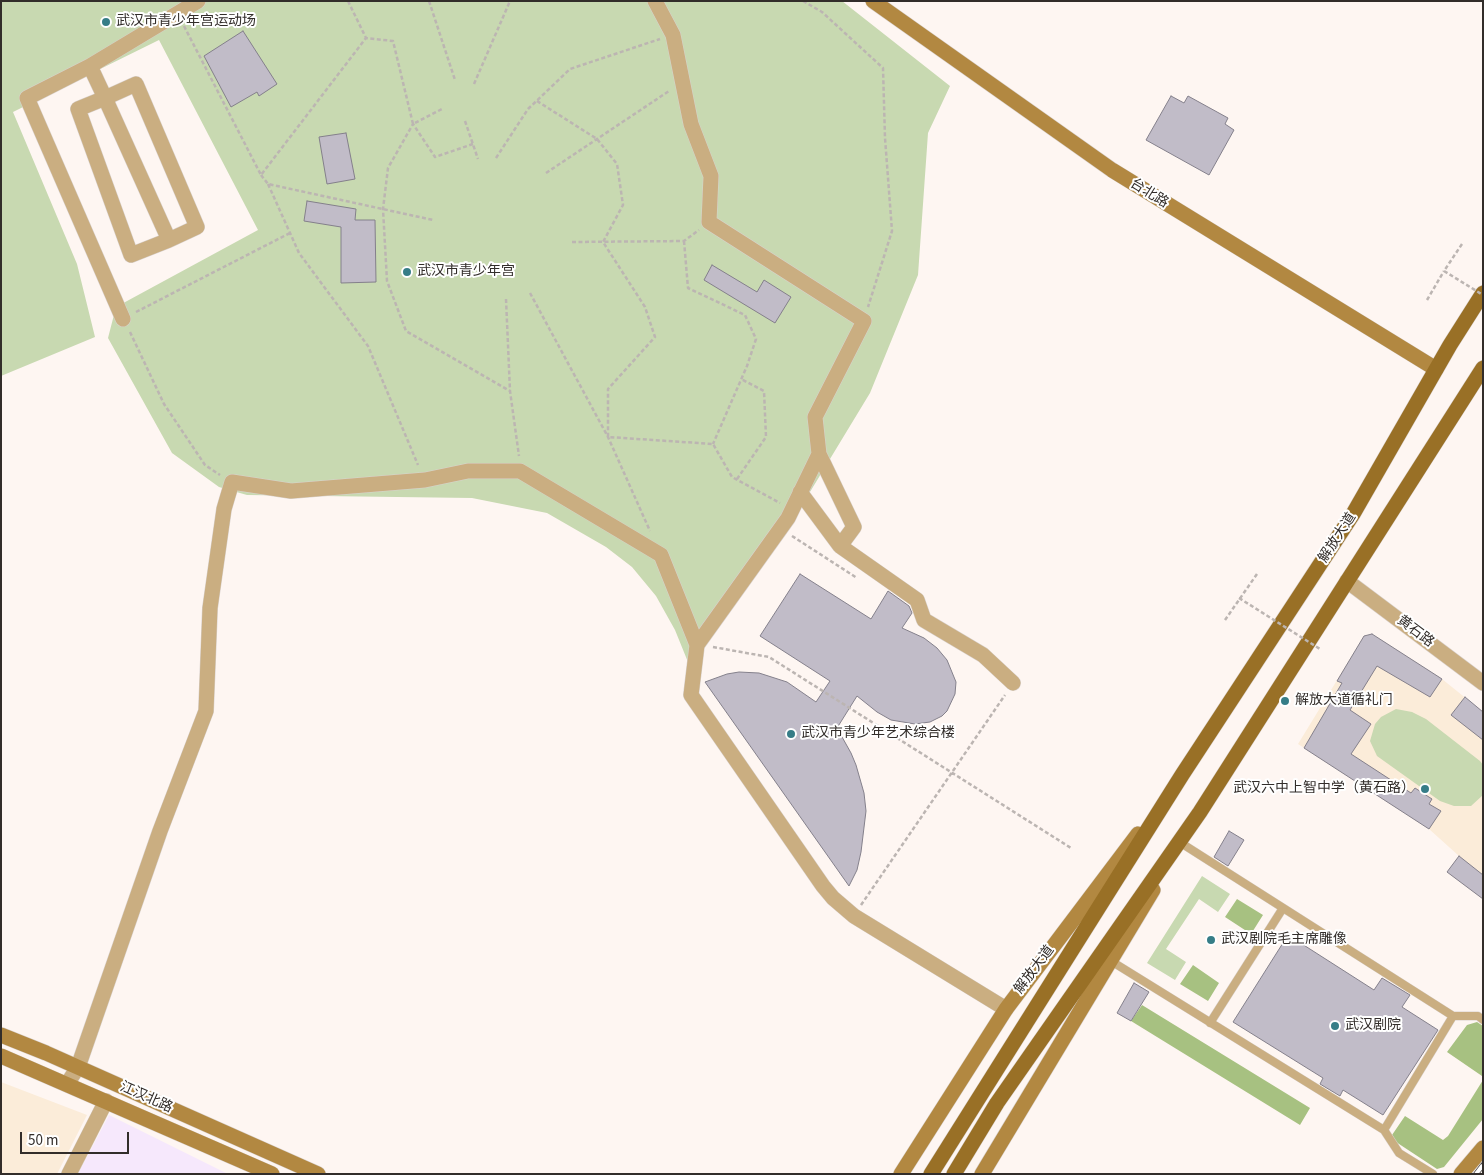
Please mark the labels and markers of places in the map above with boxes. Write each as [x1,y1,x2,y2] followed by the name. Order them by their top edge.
[116,14,256,30] place label: 武汉市青少年宫运动场
[100,16,112,28] marker: 武汉市青少年宫运动场
[417,264,515,280] place label: 武汉市青少年宫
[401,266,413,278] marker: 武汉市青少年宫
[1295,693,1393,709] place label: 解放大道循礼门
[1279,695,1291,707] marker: 解放大道循礼门
[801,726,955,742] place label: 武汉市青少年艺术综合楼
[785,728,797,740] marker: 武汉市青少年艺术综合楼
[1233,781,1415,797] place label: 武汉六中上智中学（黄石路）
[1419,783,1431,795] marker: 武汉六中上智中学（黄石路）
[1221,932,1347,948] place label: 武汉剧院毛主席雕像
[1205,934,1217,946] marker: 武汉剧院毛主席雕像
[1345,1018,1401,1034] place label: 武汉剧院
[1329,1020,1341,1032] marker: 武汉剧院

